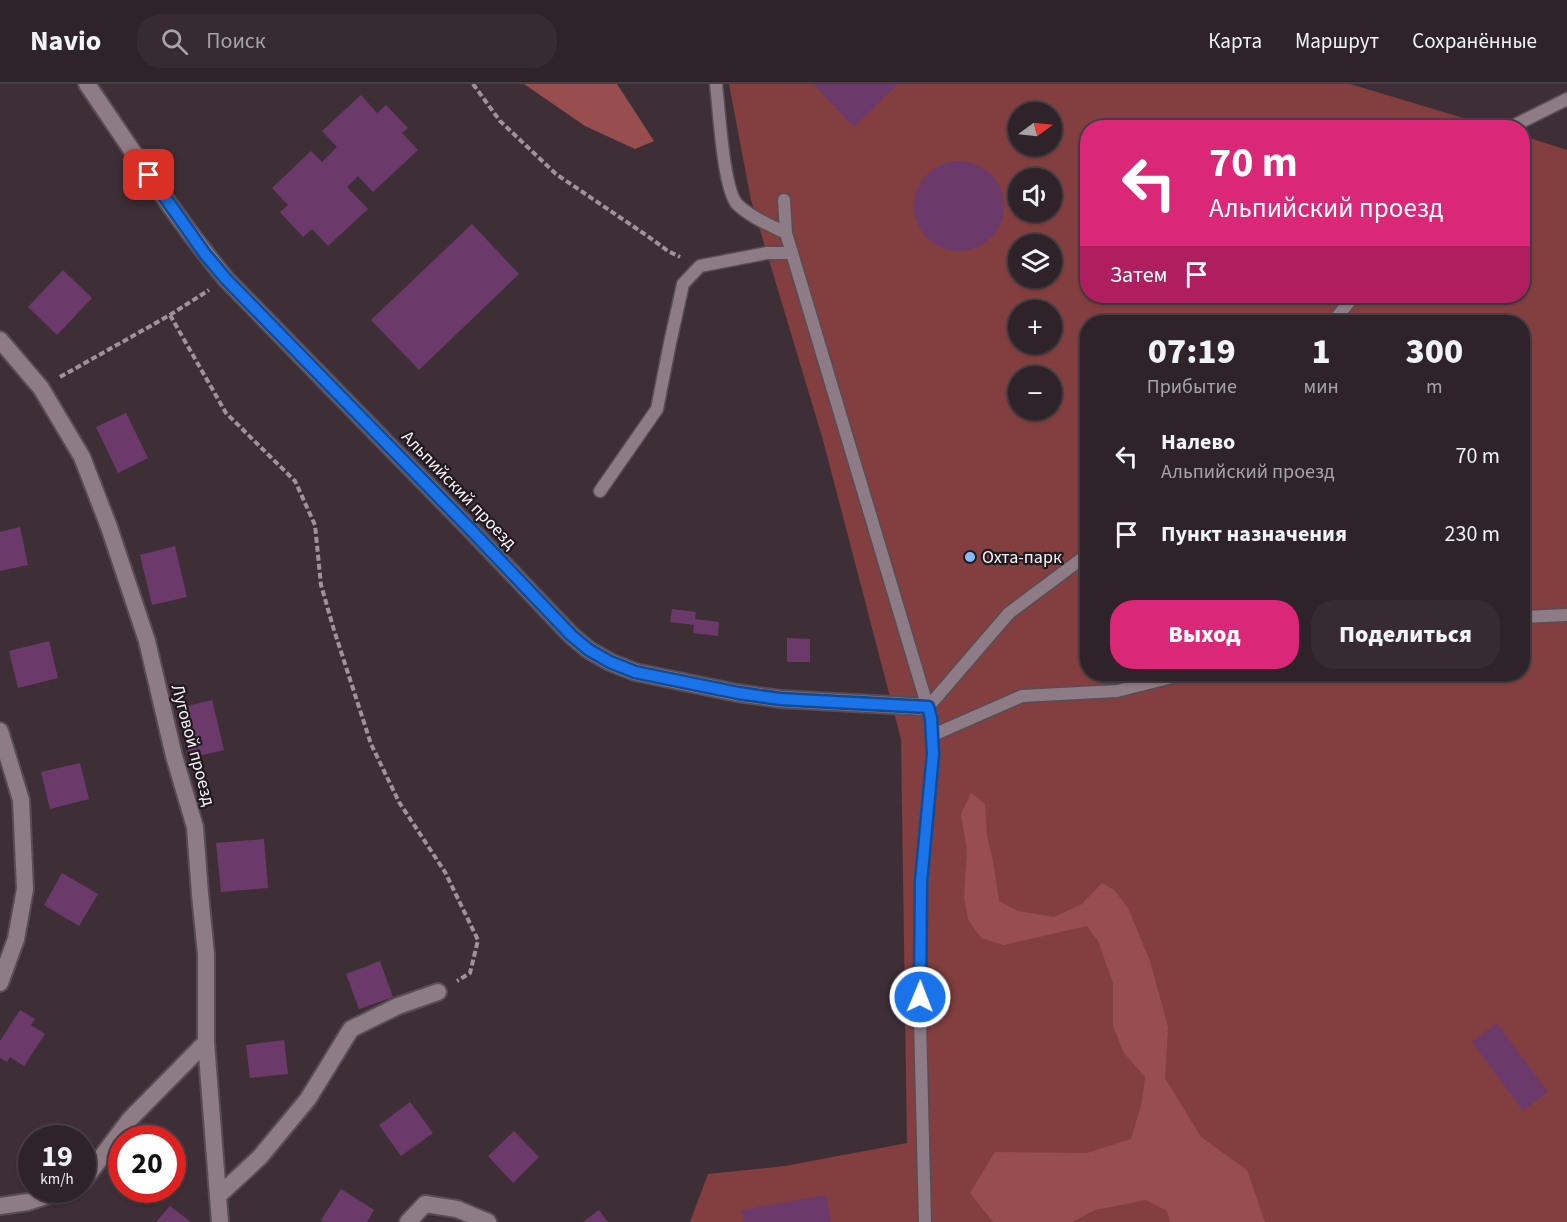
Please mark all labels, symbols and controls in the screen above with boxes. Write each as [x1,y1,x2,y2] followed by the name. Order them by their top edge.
[137,14,557,68] search box
[30,21,101,61] text: Navio
[158,25,191,58] icon: search
[206,25,266,57] text: Поиск
[1208,26,1262,56] text: Карта
[1295,26,1379,56] text: Маршрут
[1412,26,1537,56] text: Сохранённые
[1008,102,1062,156] north arrow
[1008,102,1062,420] map controls
[1209,133,1298,193] text: 70 m
[1110,144,1188,222] icon: left
[123,149,174,200] pin
[132,158,165,191] icon: arrive
[1008,168,1062,222] button: sound
[1209,189,1444,228] text: Альпийский проезд
[1008,234,1062,288] button: layers
[1180,258,1213,291] icon: arrive
[1110,259,1168,291] text: Затем
[1008,300,1062,354] button: +
[1148,326,1236,377] text: 07:19
[1312,326,1331,377] text: 1
[1406,326,1463,377] text: 300
[1008,366,1062,420] button: −
[1147,373,1237,401] text: Прибытие
[1304,373,1339,401] text: мин
[1426,373,1443,401] text: m
[396,425,523,555] street label: Альпийский проезд
[1161,426,1235,458] text: Налево
[1110,440,1143,473] icon: left
[1455,440,1500,472] text: 70 m
[1161,458,1335,486] text: Альпийский проезд
[1110,518,1143,551] icon: arrive
[1161,518,1347,550] text: Пункт назначения
[1445,518,1500,550] text: 230 m
[982,545,1062,570] place label: Охта-парк
[963,550,977,564] marker: Охта-парк
[1110,600,1299,669] button: Выход
[1311,600,1500,669] button: Поделиться
[165,681,221,809] street label: Луговой проезд
[888,965,952,1029] position arrow
[108,1125,186,1203] speed limit sign: 20
[41,1135,73,1178] text: 19
[40,1169,74,1190] text: km/h

